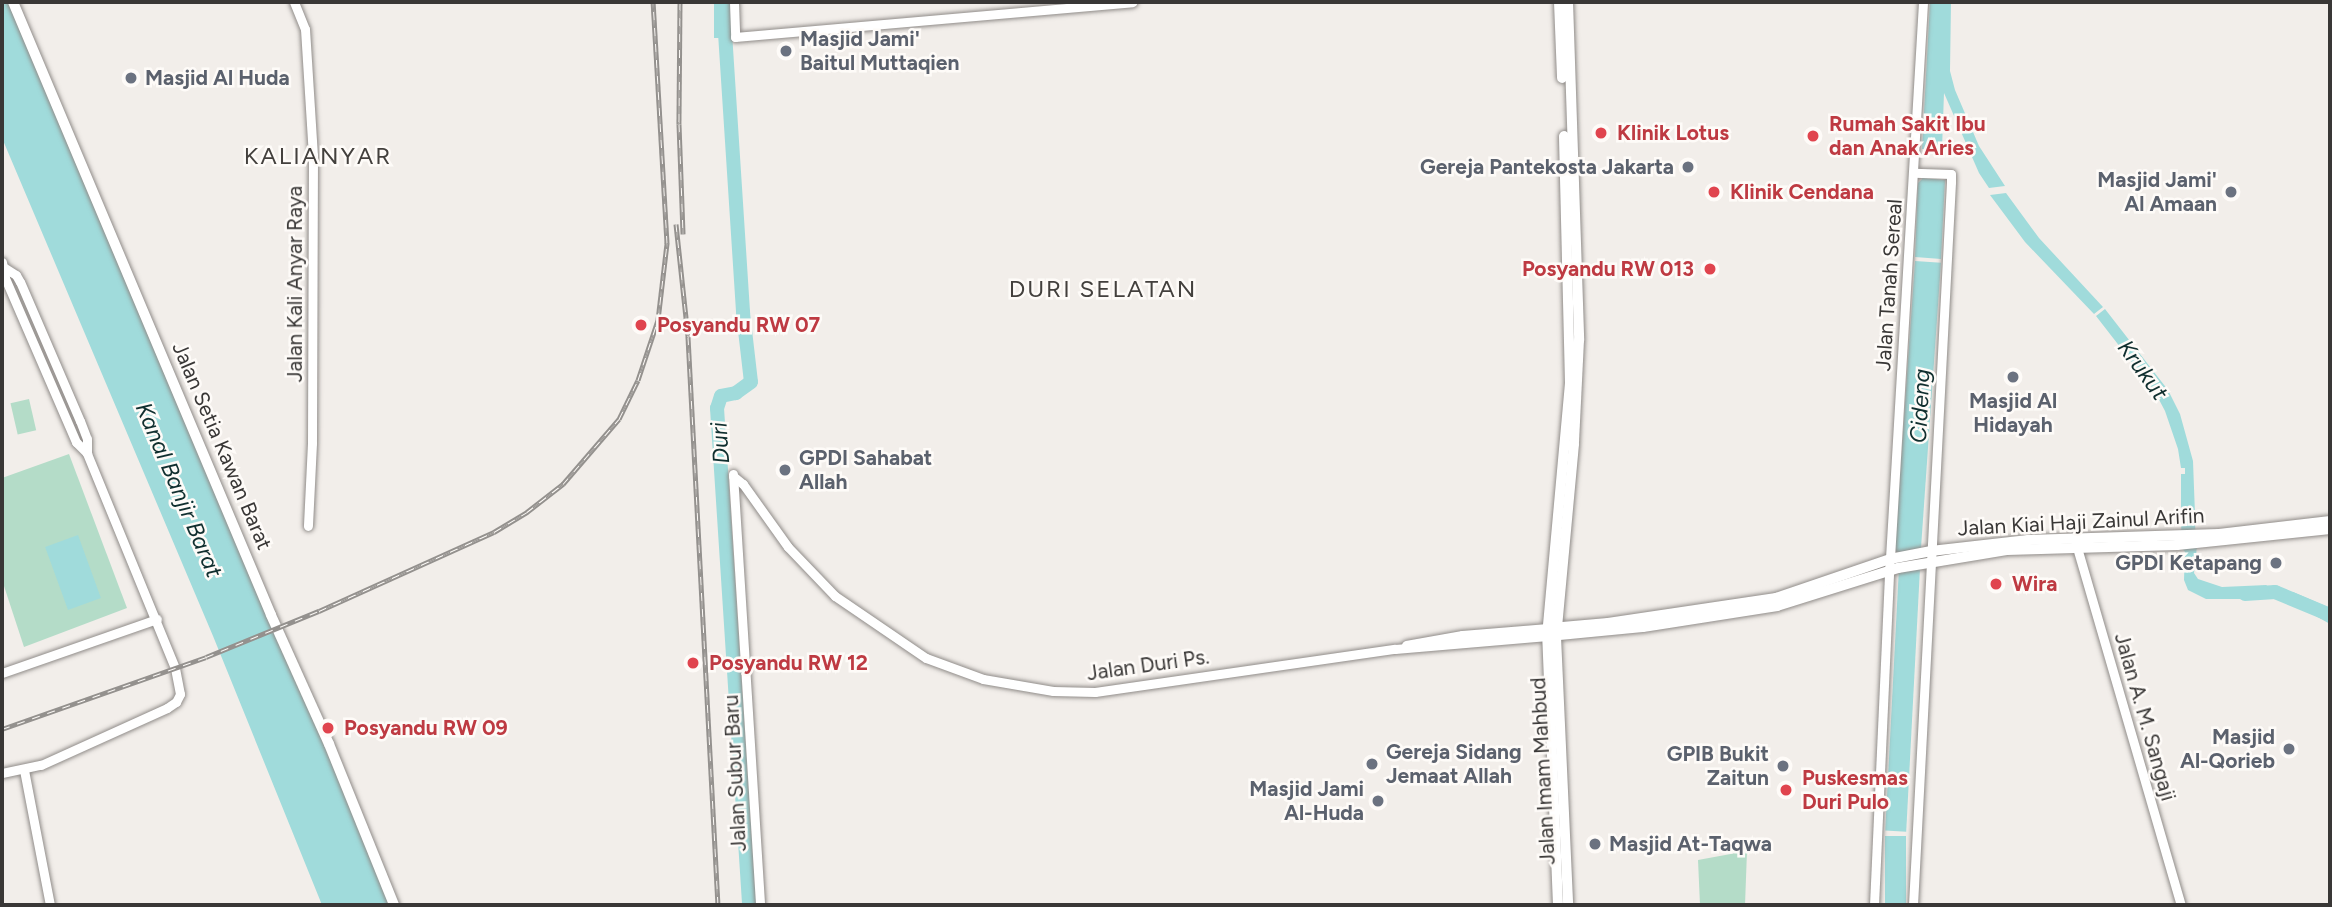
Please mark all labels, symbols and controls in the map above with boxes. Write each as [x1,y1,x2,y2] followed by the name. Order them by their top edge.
[800,26,959,76] place label: Masjid Jami' Baitul Muttaqien
[778,43,794,59] marker: Masjid Jami' Baitul Muttaqien
[145,65,290,91] place label: Masjid Al Huda
[123,70,139,86] marker: Masjid Al Huda
[1829,111,1986,161] place label: Rumah Sakit Ibu dan Anak Aries
[1617,120,1729,146] place label: Klinik Lotus
[1591,123,1611,143] marker: Klinik Lotus
[1803,126,1823,146] marker: Rumah Sakit Ibu dan Anak Aries
[245,142,391,170] district label: KALIANYAR
[1420,154,1674,180] place label: Gereja Pantekosta Jakarta
[1680,159,1696,175] marker: Gereja Pantekosta Jakarta
[2097,167,2217,217] place label: Masjid Jami' Al Amaan
[1730,179,1874,205] place label: Klinik Cendana
[1704,182,1724,202] marker: Klinik Cendana
[2223,184,2239,200] marker: Masjid Jami' Al Amaan
[282,186,308,382] street label: Jalan Kali Anyar Raya
[1870,198,1908,372] street label: Jalan Tanah Sereal
[1522,256,1694,282] place label: Posyandu RW 013
[1700,259,1720,279] marker: Posyandu RW 013
[1010,275,1196,303] district label: DURI SELATAN
[657,312,820,338] place label: Posyandu RW 07
[631,315,651,335] marker: Posyandu RW 07
[2112,335,2174,405] water label: Krukut
[167,338,277,554] street label: Jalan Setia Kawan Barat
[1904,368,1936,444] water label: Cideng
[2005,369,2021,385] marker: Masjid Al Hidayah
[1969,388,2057,438] place label: Masjid Al Hidayah
[130,398,228,582] water label: Kanal Banjir Barat
[705,421,735,465] water label: Duri
[799,445,932,495] place label: GPDI Sahabat Allah
[777,462,793,478] marker: GPDI Sahabat Allah
[1957,503,2205,541] street label: Jalan Kiai Haji Zainul Arifin
[2115,550,2262,576] place label: GPDI Ketapang
[2268,555,2284,571] marker: GPDI Ketapang
[2012,571,2057,597] place label: Wira
[1986,574,2006,594] marker: Wira
[2109,630,2181,804] street label: Jalan A. M. Sangaji
[1085,644,1211,686] street label: Jalan Duri Ps.
[709,650,868,676] place label: Posyandu RW 12
[683,653,703,673] marker: Posyandu RW 12
[1526,677,1560,865] street label: Jalan Imam Mahbud
[718,694,752,852] street label: Jalan Subur Baru
[344,715,508,741] place label: Posyandu RW 09
[318,718,338,738] marker: Posyandu RW 09
[2180,724,2275,774] place label: Masjid Al-Qorieb
[1386,739,1522,789] place label: Gereja Sidang Jemaat Allah
[1667,741,1769,791] place label: GPIB Bukit Zaitun
[2281,741,2297,757] marker: Masjid Al-Qorieb
[1364,756,1380,772] marker: Gereja Sidang Jemaat Allah
[1775,758,1791,774] marker: GPIB Bukit Zaitun
[1802,765,1908,815] place label: Puskesmas Duri Pulo
[1249,776,1364,826] place label: Masjid Jami Al-Huda
[1776,780,1796,800] marker: Puskesmas Duri Pulo
[1370,793,1386,809] marker: Masjid Jami Al-Huda
[1609,831,1772,857] place label: Masjid At-Taqwa
[1587,836,1603,852] marker: Masjid At-Taqwa

